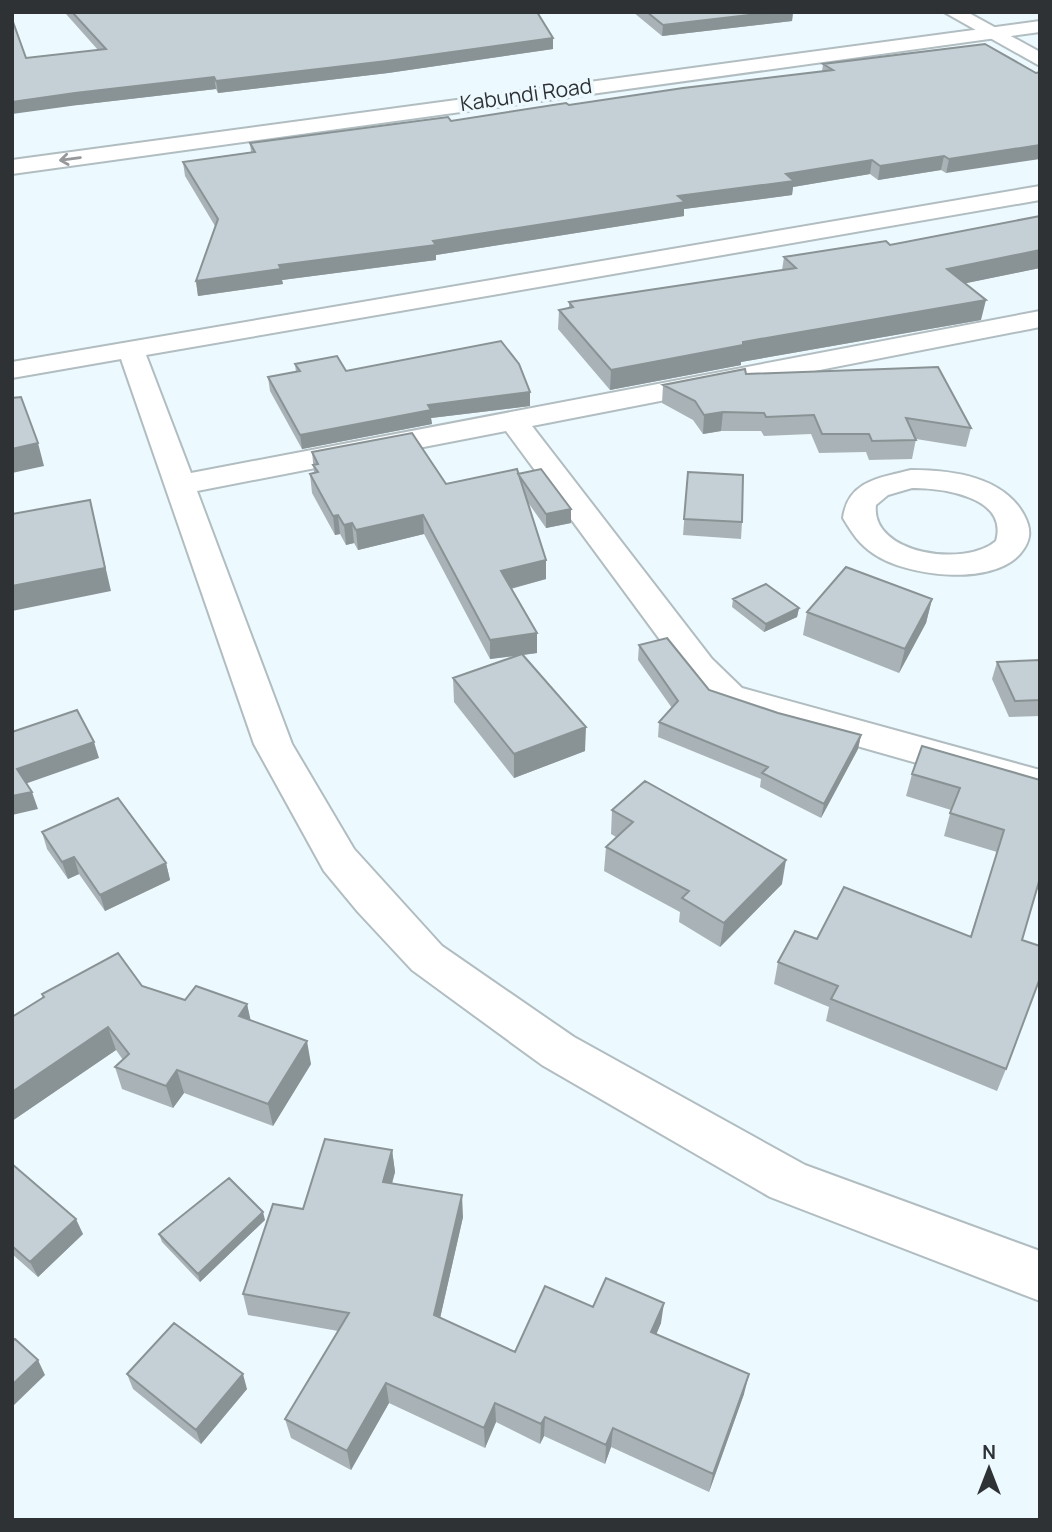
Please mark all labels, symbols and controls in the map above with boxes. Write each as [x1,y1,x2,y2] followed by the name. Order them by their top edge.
[458,71,594,117] street label: Kabundi Road
[59,153,82,166] one-way arrow
[954,1434,1024,1504] north arrow
[982,1439,996,1465] text: N

